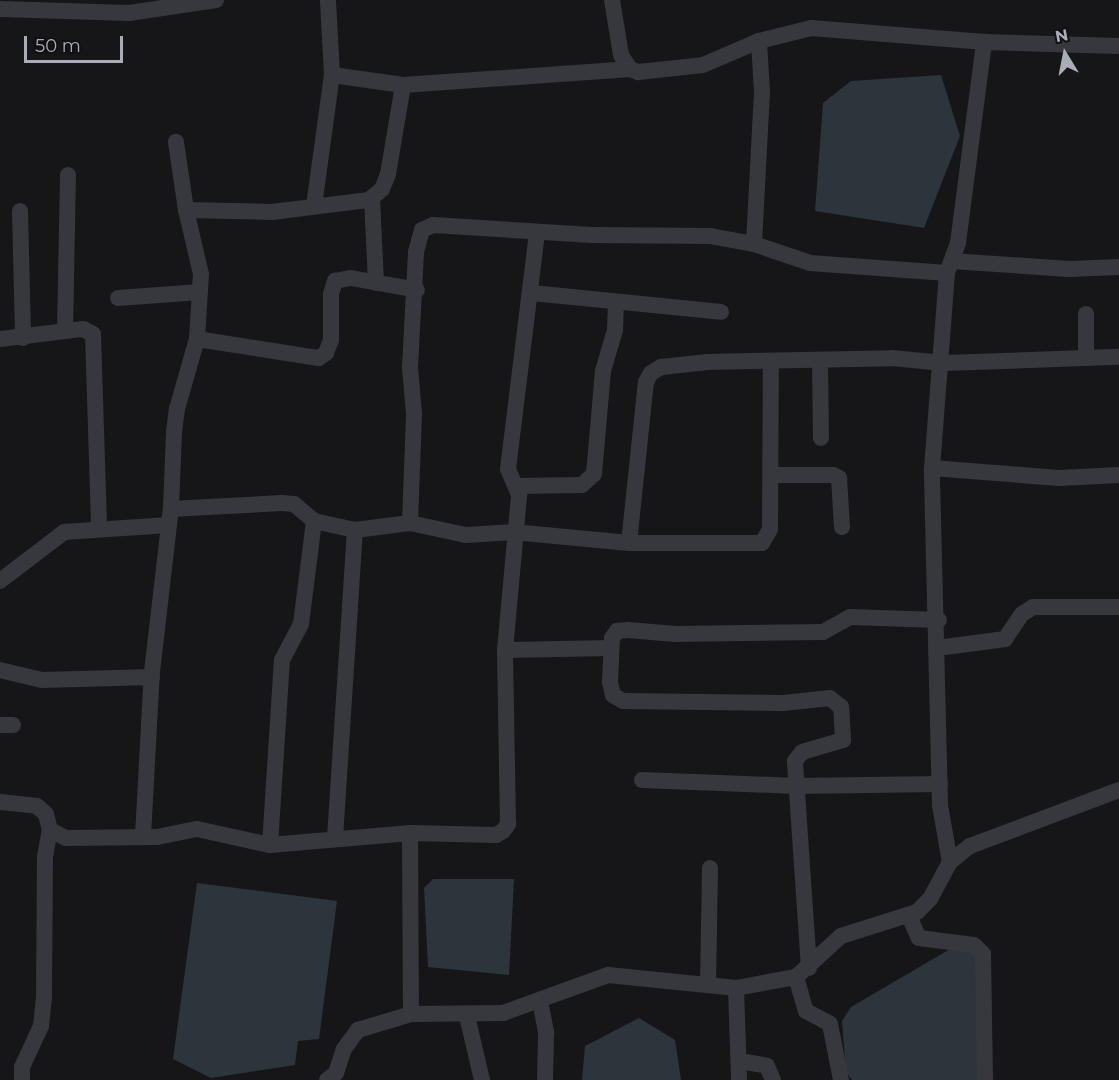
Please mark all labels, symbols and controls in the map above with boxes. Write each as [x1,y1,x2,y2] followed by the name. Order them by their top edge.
[27,24,126,62] scale bar
[1035,24,1095,84] north arrow
[1054,25,1070,46] text: N
[35,35,81,57] text: 50 m

